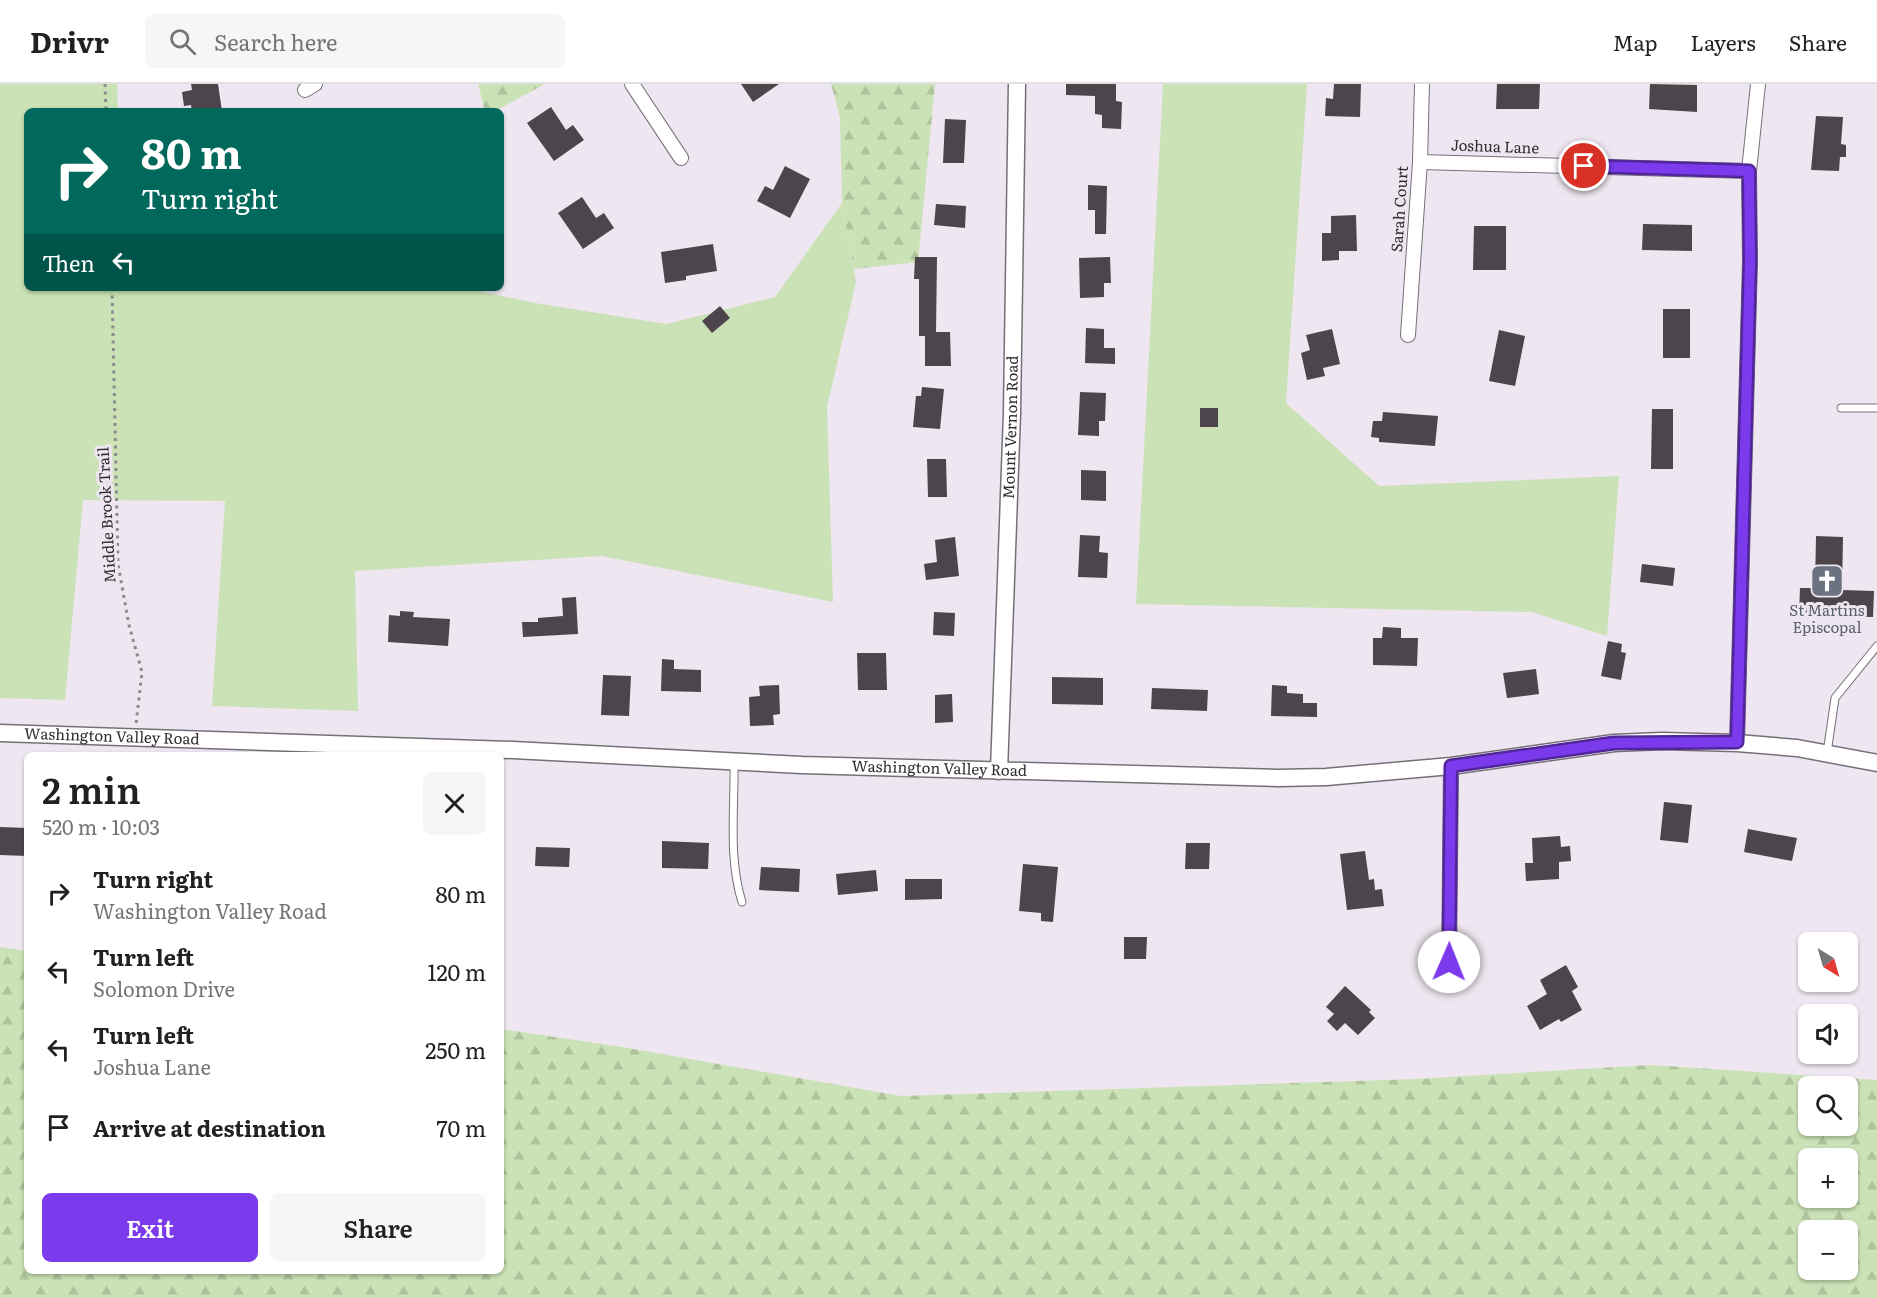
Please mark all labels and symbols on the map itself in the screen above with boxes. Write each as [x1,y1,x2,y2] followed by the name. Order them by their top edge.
[1450,132,1540,159] street label: Joshua Lane
[1558,140,1609,191] pin
[1384,165,1413,253] street label: Sarah Court
[996,355,1023,499] street label: Mount Vernon Road
[90,447,121,584] street label: Middle Brook Trail
[1809,563,1845,599] church icon: St Martins Episcopal
[1789,598,1865,638] place label: St Martins Episcopal
[24,721,200,750] street label: Washington Valley Road
[851,753,1027,781] street label: Washington Valley Road
[1417,930,1481,994] position arrow
[1798,932,1858,992] north arrow

